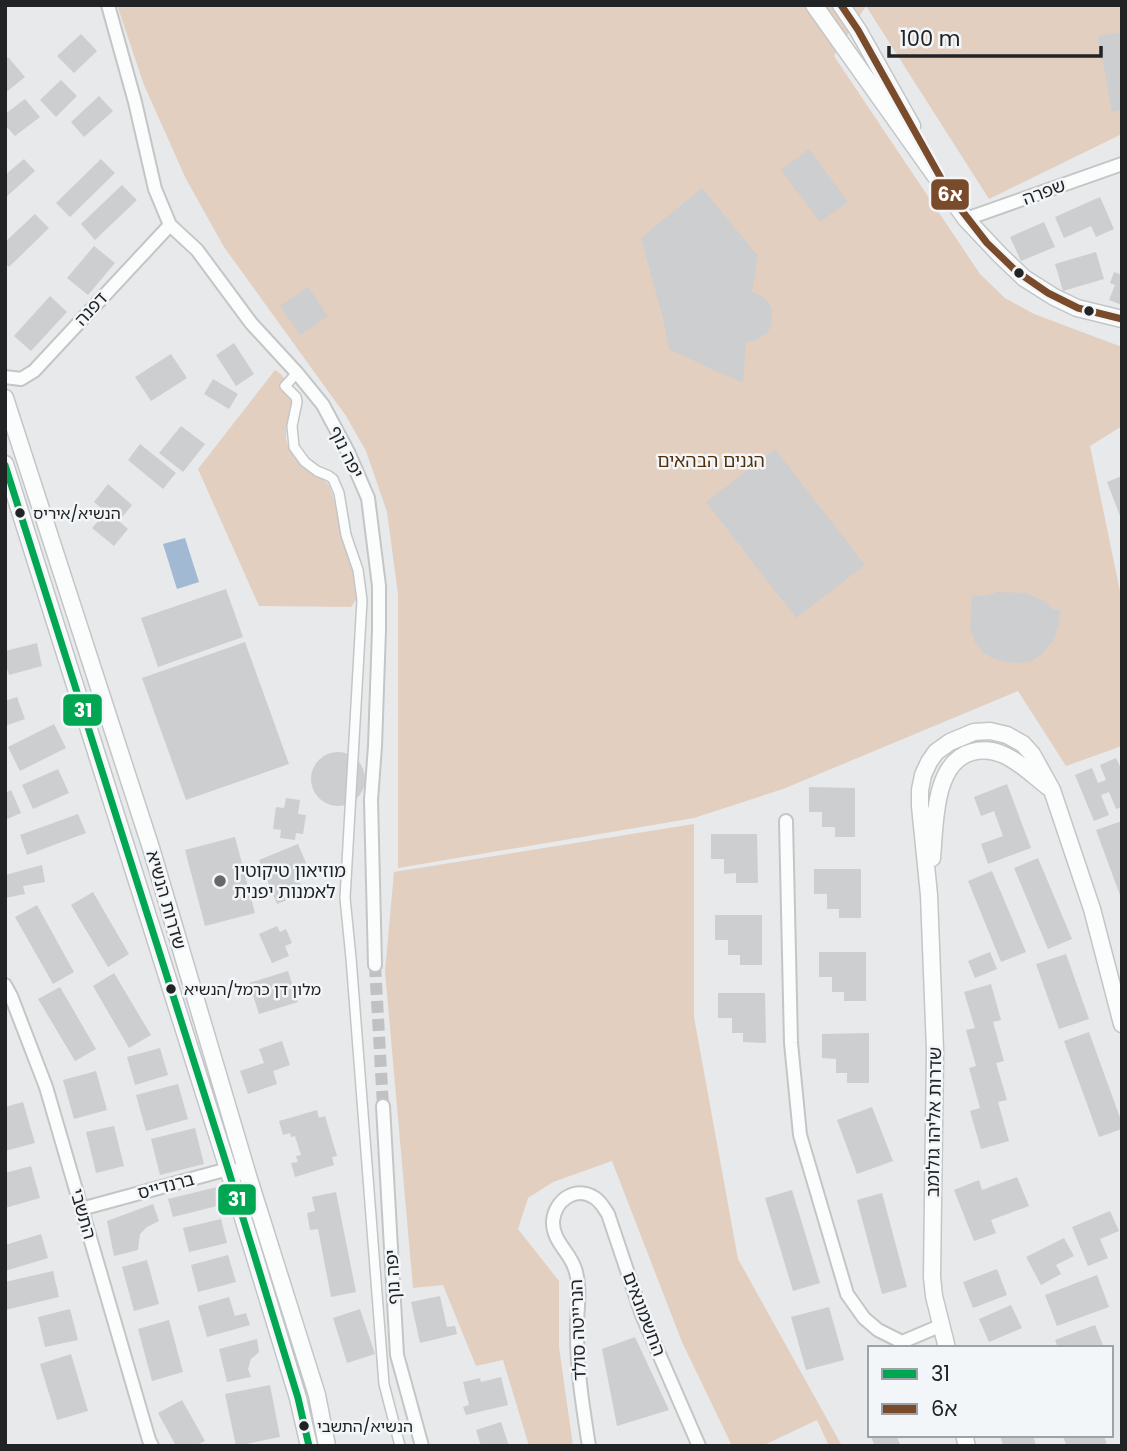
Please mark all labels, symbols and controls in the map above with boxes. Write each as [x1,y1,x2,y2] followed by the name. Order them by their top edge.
[889,14,1101,58] scale bar
[900,24,960,53] text: 100 m
[1019,172,1069,211] street label: שפרה
[930,178,970,211] line badge: 6א
[938,181,963,208] text: 6א
[1012,266,1026,280] unlabelled marker
[69,286,113,331] street label: דפנה
[1082,304,1096,318] unlabelled marker
[323,421,370,482] street label: יפה נוף
[657,448,765,473] park label: הגנים הבהאים
[33,502,121,525] place label: הנשיא/איריס
[13,506,27,520] marker: הנשיא/איריס
[62,693,103,727] line badge: 31
[74,697,92,724] text: 31
[140,847,193,952] street label: שדרות הנשיא
[234,858,346,904] place label: מוזיאון טיקוטין לאמנות יפנית
[212,873,228,889] marker: מוזיאון טיקוטין לאמנות יפנית
[184,978,321,1001] place label: מלון דן כרמל/הנשיא
[164,982,178,996] marker: מלון דן כרמל/הנשיא
[920,1047,947,1197] street label: שדרות אליהו גולומב
[135,1166,197,1205] street label: ברנדייס
[217,1183,257,1216] line badge: 31
[64,1186,103,1242] street label: התשבי
[228,1186,246,1213] text: 31
[379,1249,406,1305] street label: יפה נוף
[617,1268,672,1360] street label: החשמונאים
[563,1279,592,1381] street label: הנרייטה סולד
[868,1346,1113,1437] legend
[931,1359,950,1388] text: 31
[931,1394,958,1423] text: 6א
[317,1415,413,1438] place label: הנשיא/התשבי
[297,1419,311,1433] marker: הנשיא/התשבי

